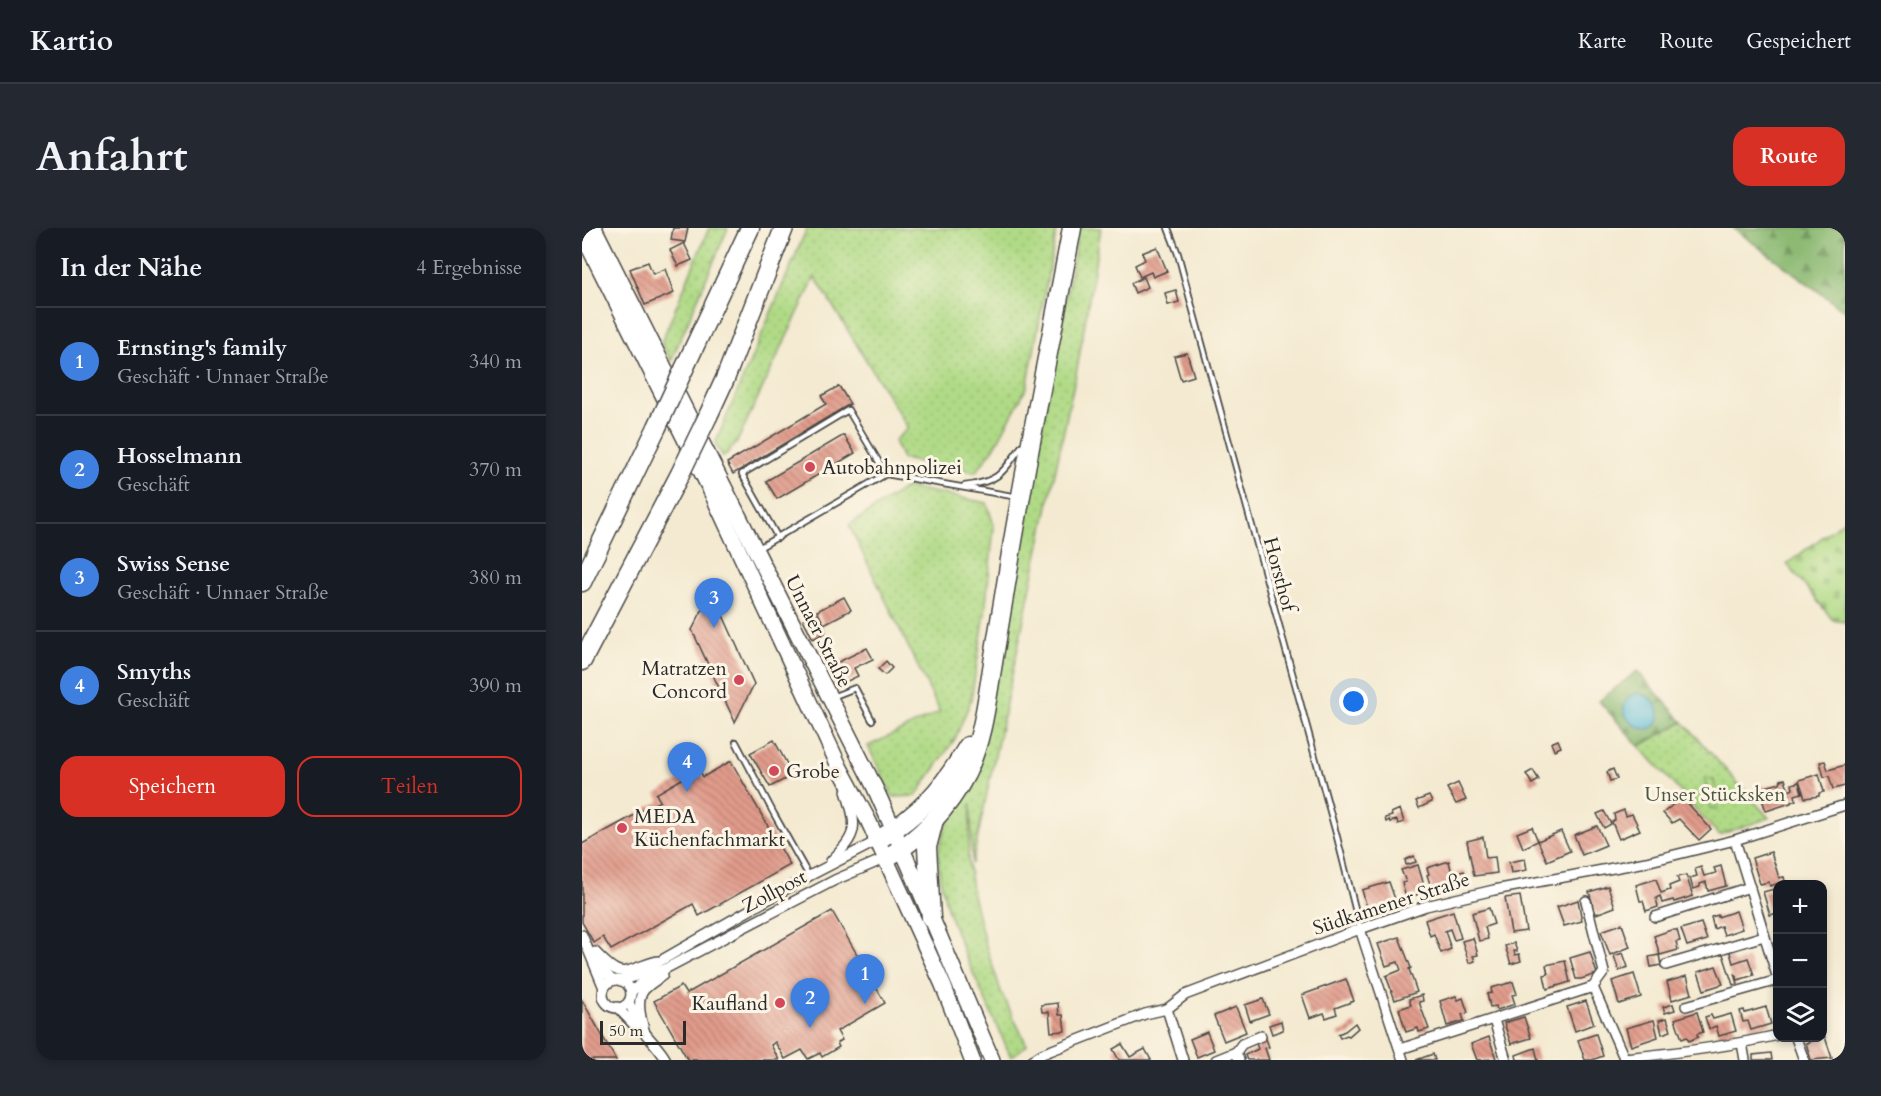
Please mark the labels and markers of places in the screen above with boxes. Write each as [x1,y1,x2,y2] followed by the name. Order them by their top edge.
[822,454,962,481] place label: Autobahnpolizei
[803,460,817,474] marker: Autobahnpolizei
[694,578,734,628] pin: 3
[642,655,728,705] place label: Matratzen Concord
[732,673,746,687] marker: Matratzen Concord
[668,742,706,792] pin: 4
[786,758,840,785] place label: Grobe
[767,764,781,778] marker: Grobe
[634,803,786,853] place label: MEDA Küchenfachmarkt
[615,821,629,835] marker: MEDA Küchenfachmarkt
[846,954,884,1004] pin: 1
[790,978,830,1028] pin: 2
[691,990,768,1017] place label: Kaufland
[773,996,787,1010] marker: Kaufland

